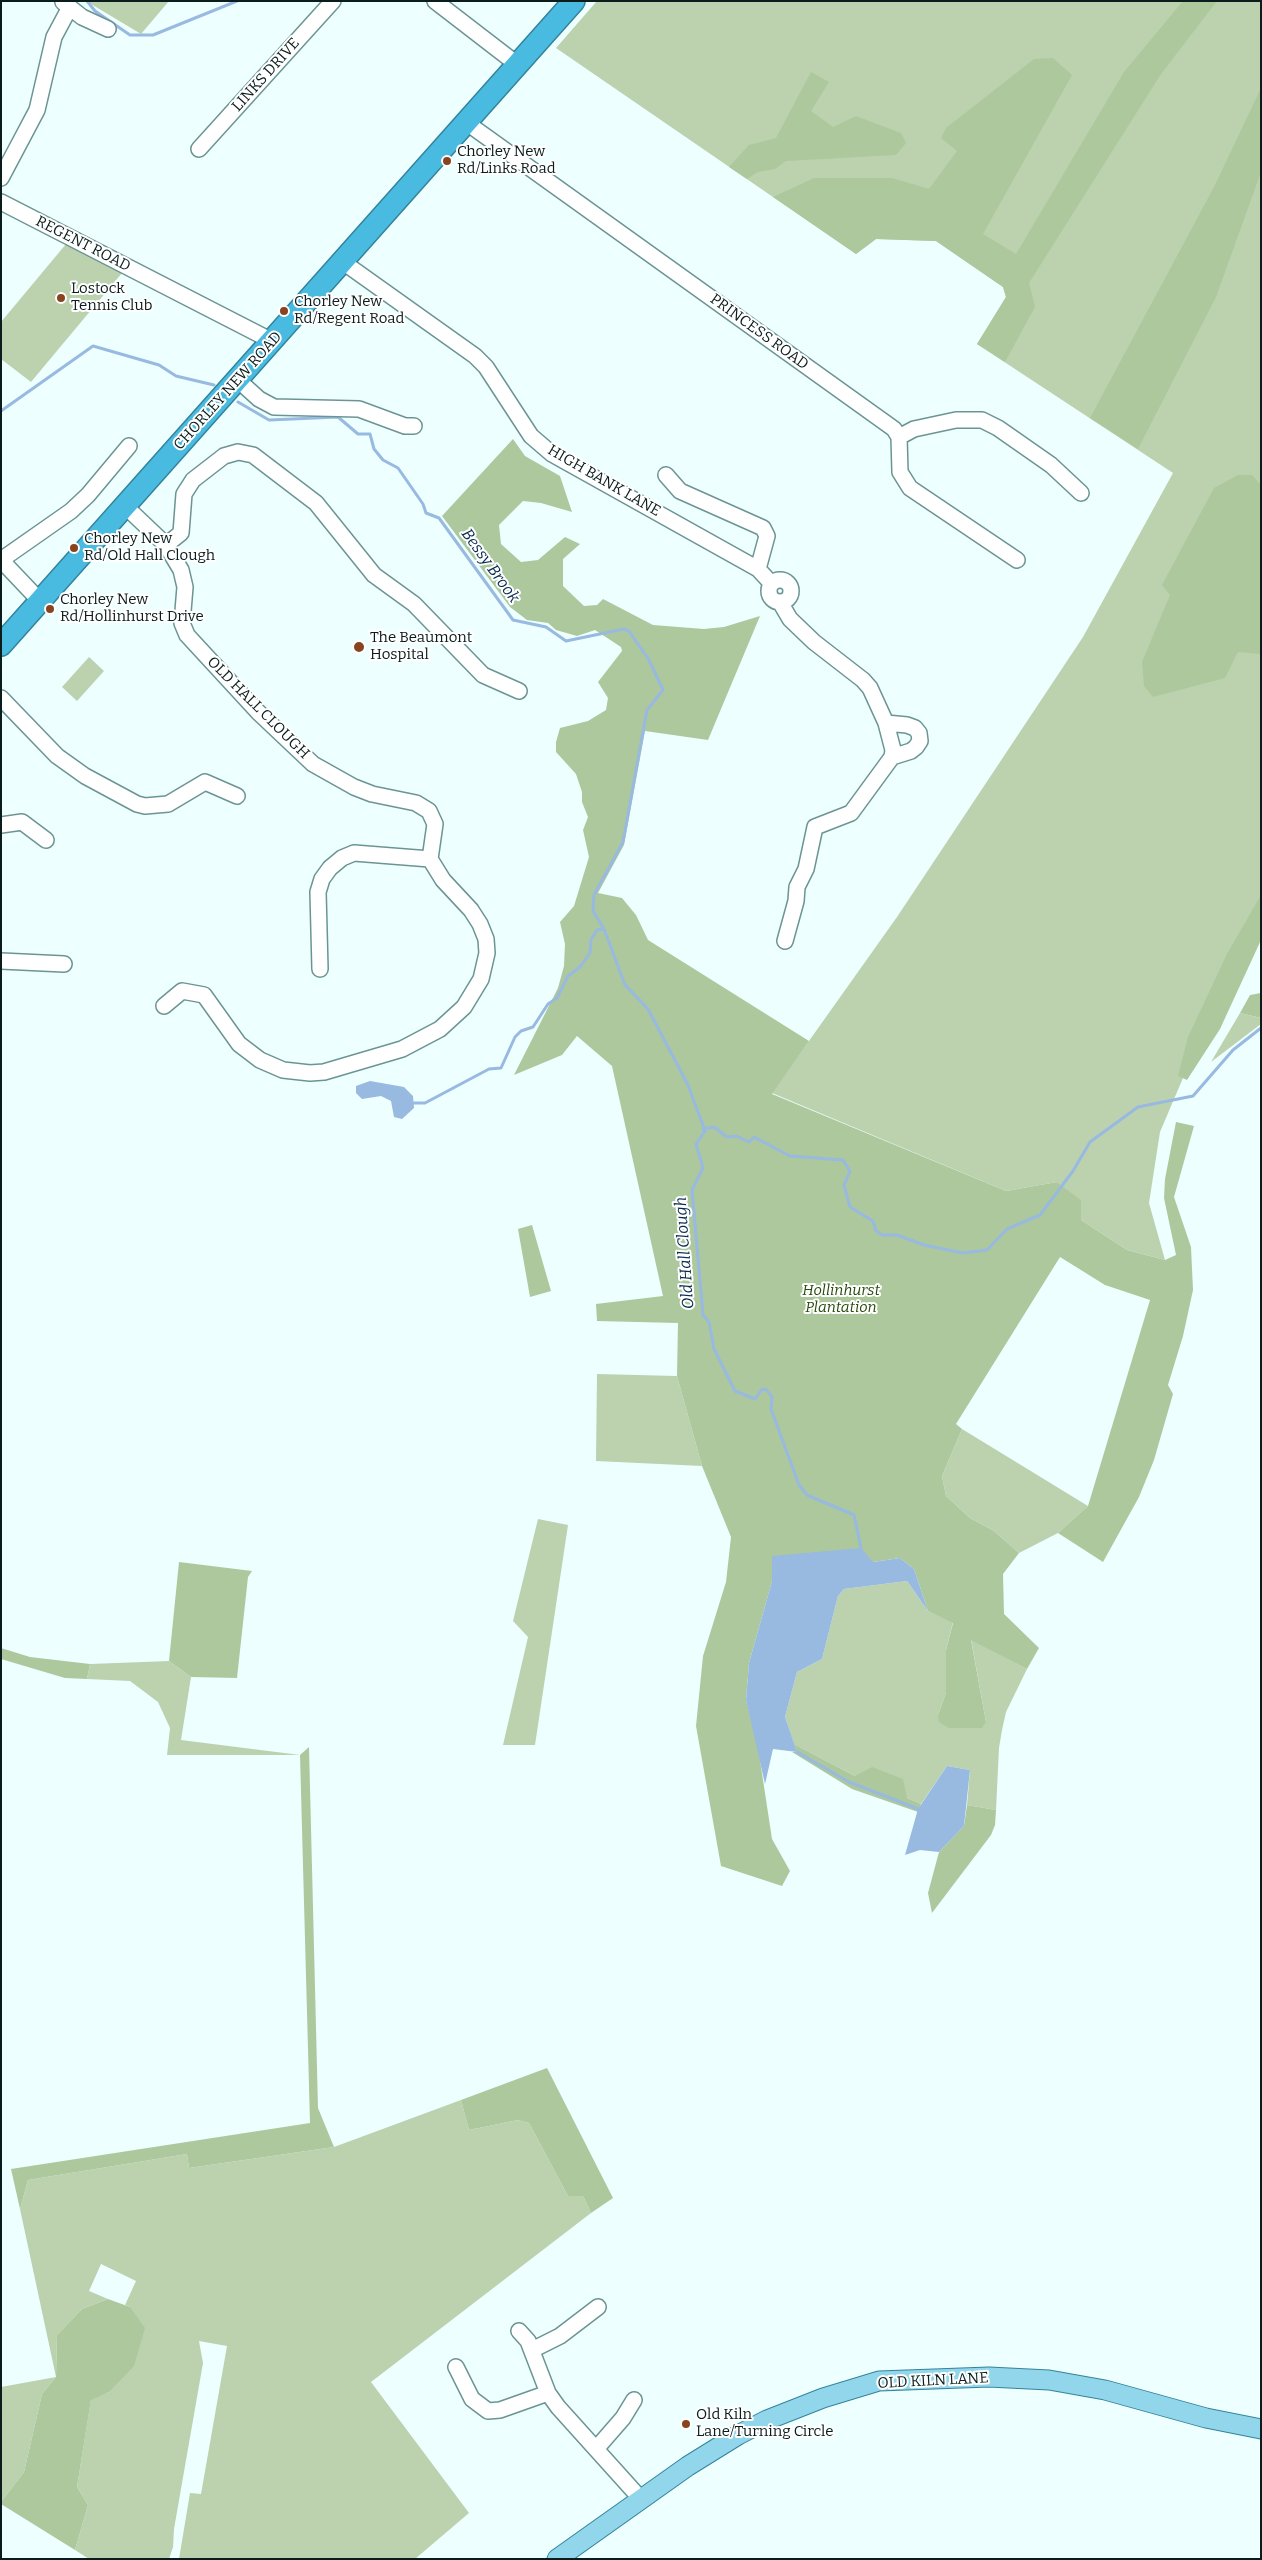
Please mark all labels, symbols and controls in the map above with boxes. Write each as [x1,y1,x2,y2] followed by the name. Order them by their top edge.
[228,35,304,115] street label: LINKS DRIVE
[457,143,556,178] place label: Chorley New Rd/Links Road
[441,155,453,167] marker: Chorley New Rd/Links Road
[33,212,133,276] street label: REGENT ROAD
[71,280,152,315] place label: Lostock Tennis Club
[706,290,812,374] street label: PRINCESS ROAD
[55,292,67,304] marker: Lostock Tennis Club
[294,293,404,328] place label: Chorley New Rd/Regent Road
[278,305,290,317] marker: Chorley New Rd/Regent Road
[170,328,286,454] street label: CHORLEY NEW ROAD
[544,441,664,521] street label: HIGH BANK LANE
[457,525,523,607] water label: Bessy Brook
[84,530,215,565] place label: Chorley New Rd/Old Hall Clough
[68,542,80,554] marker: Chorley New Rd/Old Hall Clough
[60,591,204,626] place label: Chorley New Rd/Hollinhurst Drive
[44,603,56,615] marker: Chorley New Rd/Hollinhurst Drive
[370,629,472,664] place label: The Beaumont Hospital
[352,640,366,654] marker: The Beaumont Hospital
[203,653,313,763] street label: OLD HALL CLOUGH
[671,1196,699,1310] water label: Old Hall Clough
[802,1282,880,1317] park label: Hollinhurst Plantation
[877,2369,989,2393] street label: OLD KILN LANE
[696,2406,834,2441] place label: Old Kiln Lane/Turning Circle
[680,2418,692,2430] marker: Old Kiln Lane/Turning Circle

